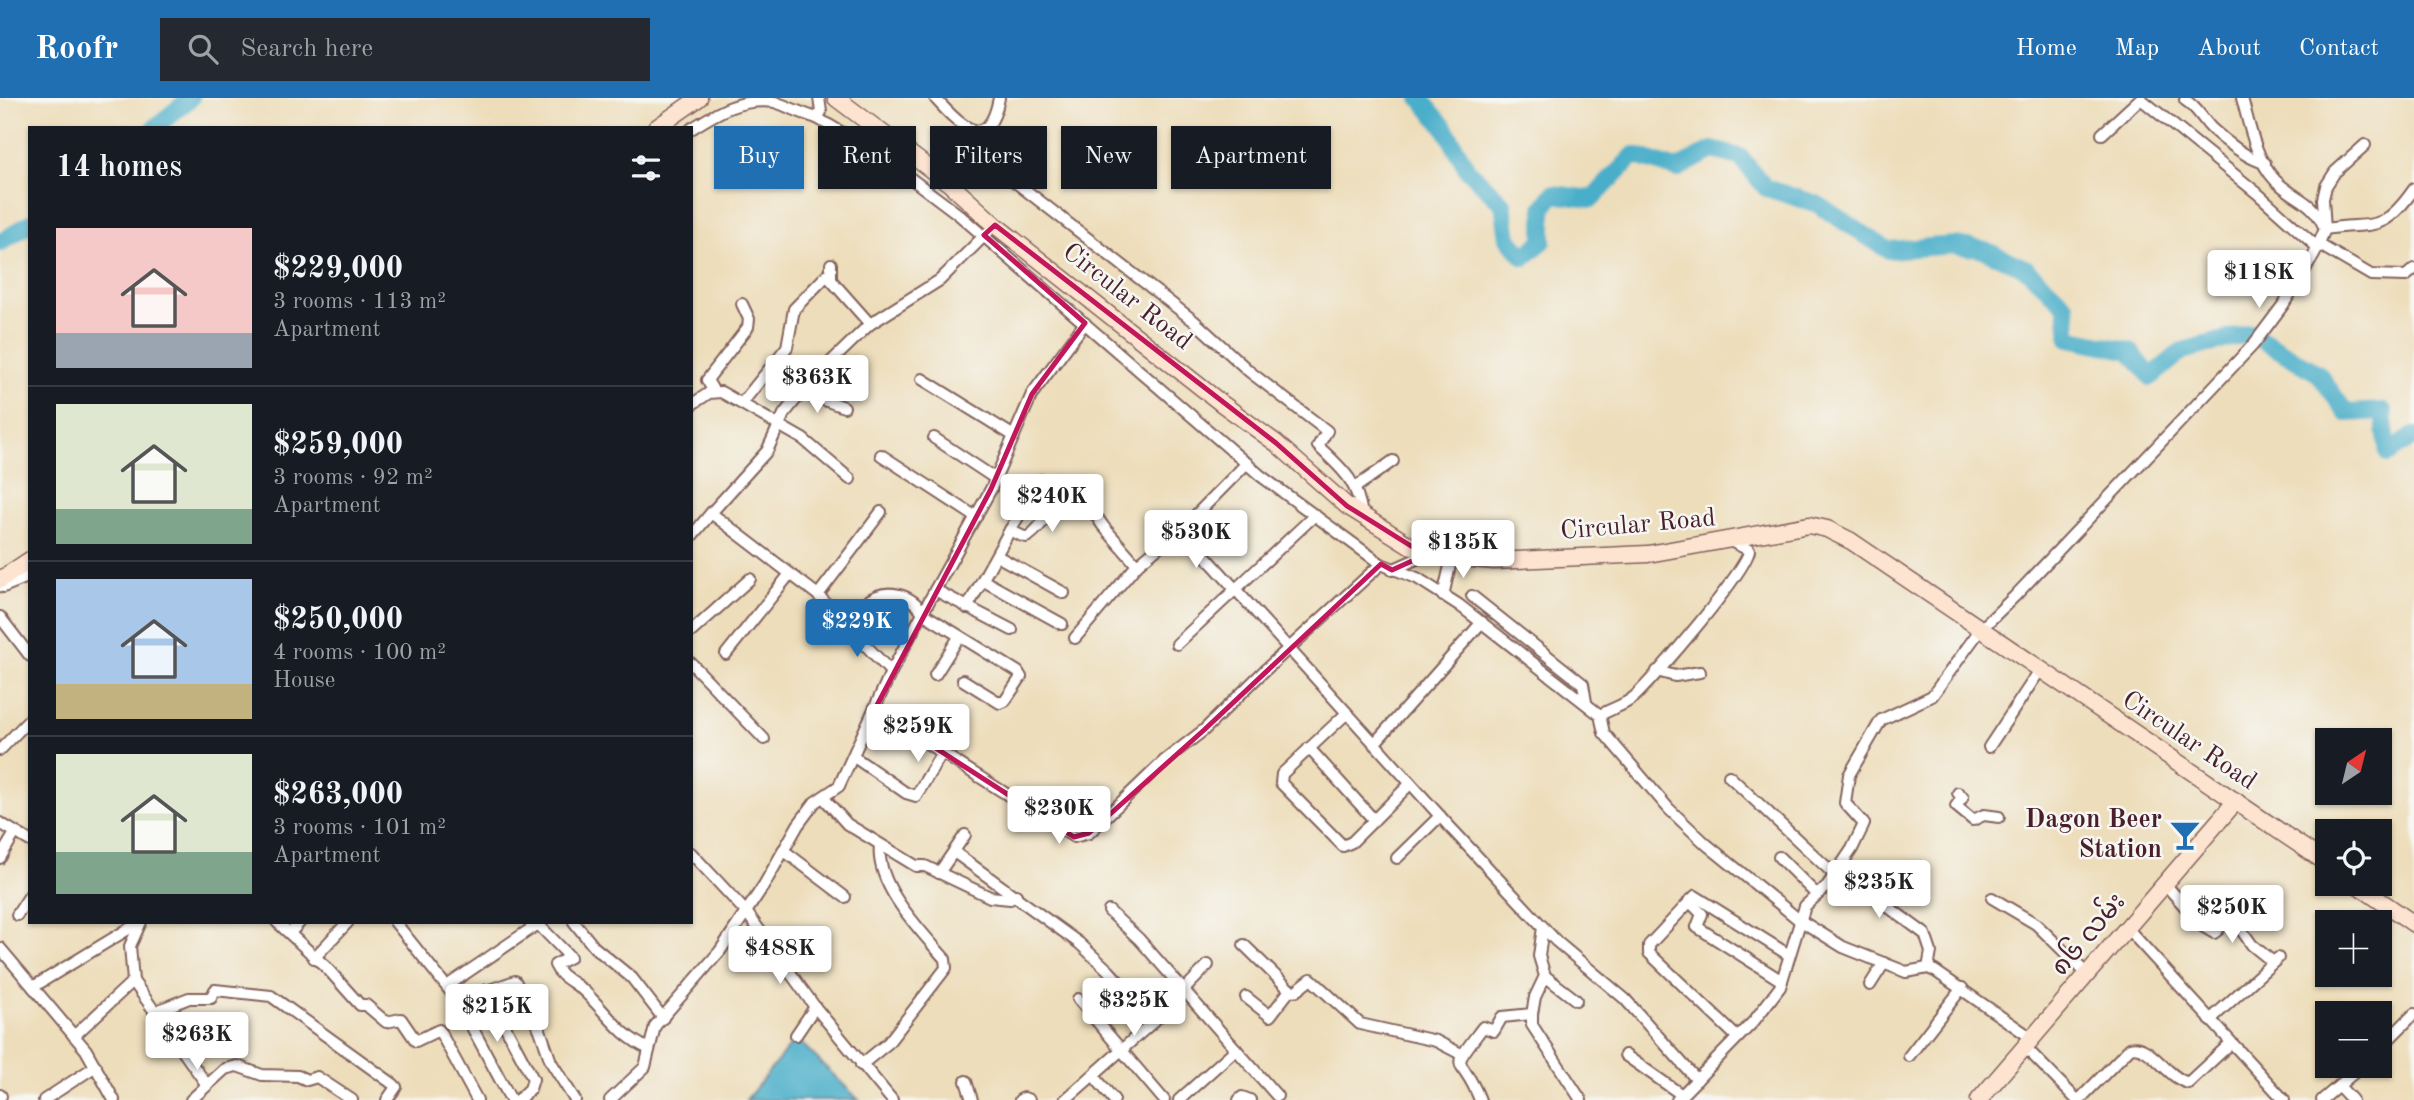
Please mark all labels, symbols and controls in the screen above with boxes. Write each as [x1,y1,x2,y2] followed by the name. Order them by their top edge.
[160,18,650,81] search box
[184,30,222,68] icon: search
[35,33,118,66] text: Roofr
[240,36,373,62] text: Search here
[2016,37,2077,61] text: Home
[2115,37,2159,61] text: Map
[2197,37,2261,61] text: About
[2299,37,2379,61] text: Contact
[714,126,804,189] chip: Buy
[818,126,916,189] chip: Rent
[930,126,1047,189] chip: Filters
[1061,126,1157,189] chip: New
[1171,126,1331,189] chip: Apartment
[627,149,665,187] icon: filters
[56,153,182,183] text: 14 homes
[1058,239,1196,355] street label: Circular Road
[2210,250,2308,310] pin: $118K
[273,254,403,284] text: $229,000
[112,256,196,340] icon: home
[2223,261,2295,284] text: $118K
[273,290,446,313] text: 3 rooms · 113 m²
[273,318,381,341] text: Apartment
[768,356,866,415] pin: $363K
[781,366,853,389] text: $363K
[273,430,403,460] text: $259,000
[112,432,196,516] icon: home
[273,466,433,489] text: 3 rooms · 92 m²
[1003,474,1101,534] pin: $240K
[1016,485,1088,508] text: $240K
[273,494,381,517] text: Apartment
[1559,505,1717,545] street label: Circular Road
[1147,510,1245,570] pin: $530K
[1414,520,1512,580] pin: $135K
[1160,521,1232,544] text: $530K
[1427,531,1499,554] text: $135K
[808,600,906,659] pin: $229K
[273,605,403,635] text: $250,000
[112,607,196,691] icon: home
[821,610,893,633] text: $229K
[273,641,446,664] text: 4 rooms · 100 m²
[273,669,335,692] text: House
[2117,687,2261,795] street label: Circular Road
[869,704,967,764] pin: $259K
[882,715,954,738] text: $259K
[2315,728,2392,805] north arrow
[2315,728,2392,1078] map controls
[273,780,403,810] text: $263,000
[112,782,196,866] icon: home
[1010,786,1108,846] pin: $230K
[1023,797,1095,820] text: $230K
[2025,807,2162,863] place label: Dagon Beer Station
[273,816,446,839] text: 3 rooms · 101 m²
[2168,818,2202,852] bar icon: Dagon Beer Station
[2315,819,2392,896] button: locate
[273,844,381,867] text: Apartment
[1830,860,1928,920] pin: $235K
[1843,871,1915,894] text: $235K
[2043,885,2131,981] street label: ၈၆ လမ်း
[2183,886,2281,945] pin: $250K
[2196,896,2268,919] text: $250K
[2315,910,2392,987] button: +
[731,926,829,986] pin: $488K
[744,937,816,960] text: $488K
[1085,978,1183,1038] pin: $325K
[448,984,546,1044] pin: $215K
[1098,989,1170,1012] text: $325K
[461,995,533,1018] text: $215K
[2315,1001,2392,1078] button: −
[148,1012,246,1072] pin: $263K
[161,1023,233,1046] text: $263K

